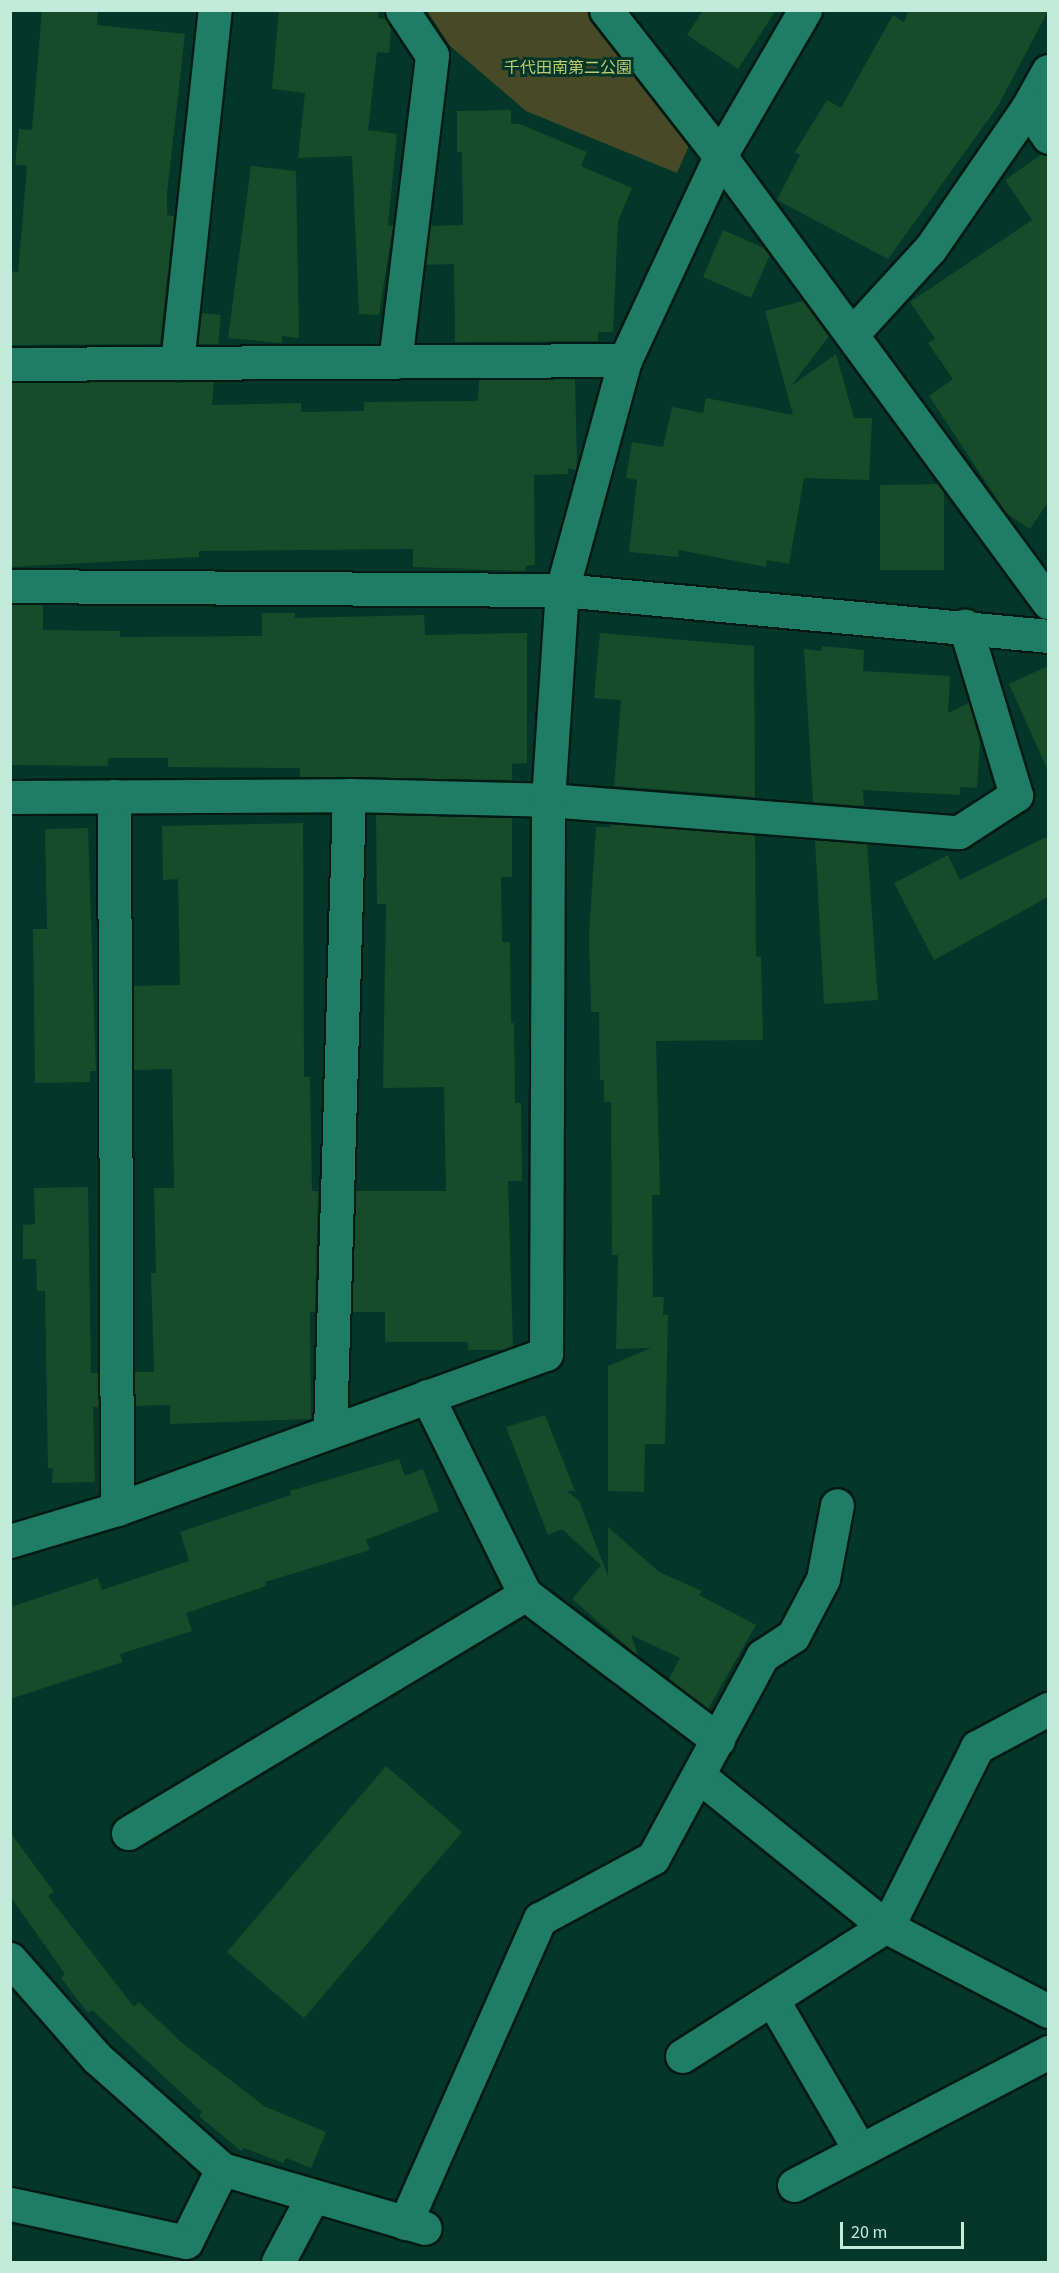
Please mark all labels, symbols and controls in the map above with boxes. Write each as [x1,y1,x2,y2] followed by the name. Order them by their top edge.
[504,58,632,78] park label: 千代田南第二公園
[843,2210,968,2248] scale bar
[851,2220,887,2245] text: 20 m

